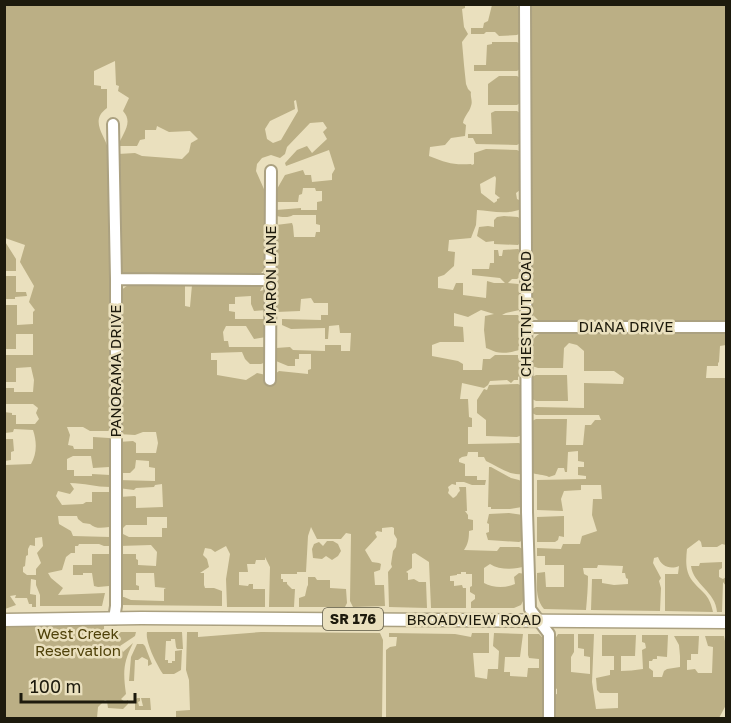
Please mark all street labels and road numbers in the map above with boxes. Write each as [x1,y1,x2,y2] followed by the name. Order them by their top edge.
[261,225,279,325] street label: MARON LANE
[516,251,534,377] street label: CHESTNUT ROAD
[106,305,124,437] street label: PANORAMA DRIVE
[578,317,674,335] street label: DIANA DRIVE
[323,608,383,630] road number: SR 176
[407,610,541,628] street label: BROADVIEW ROAD

